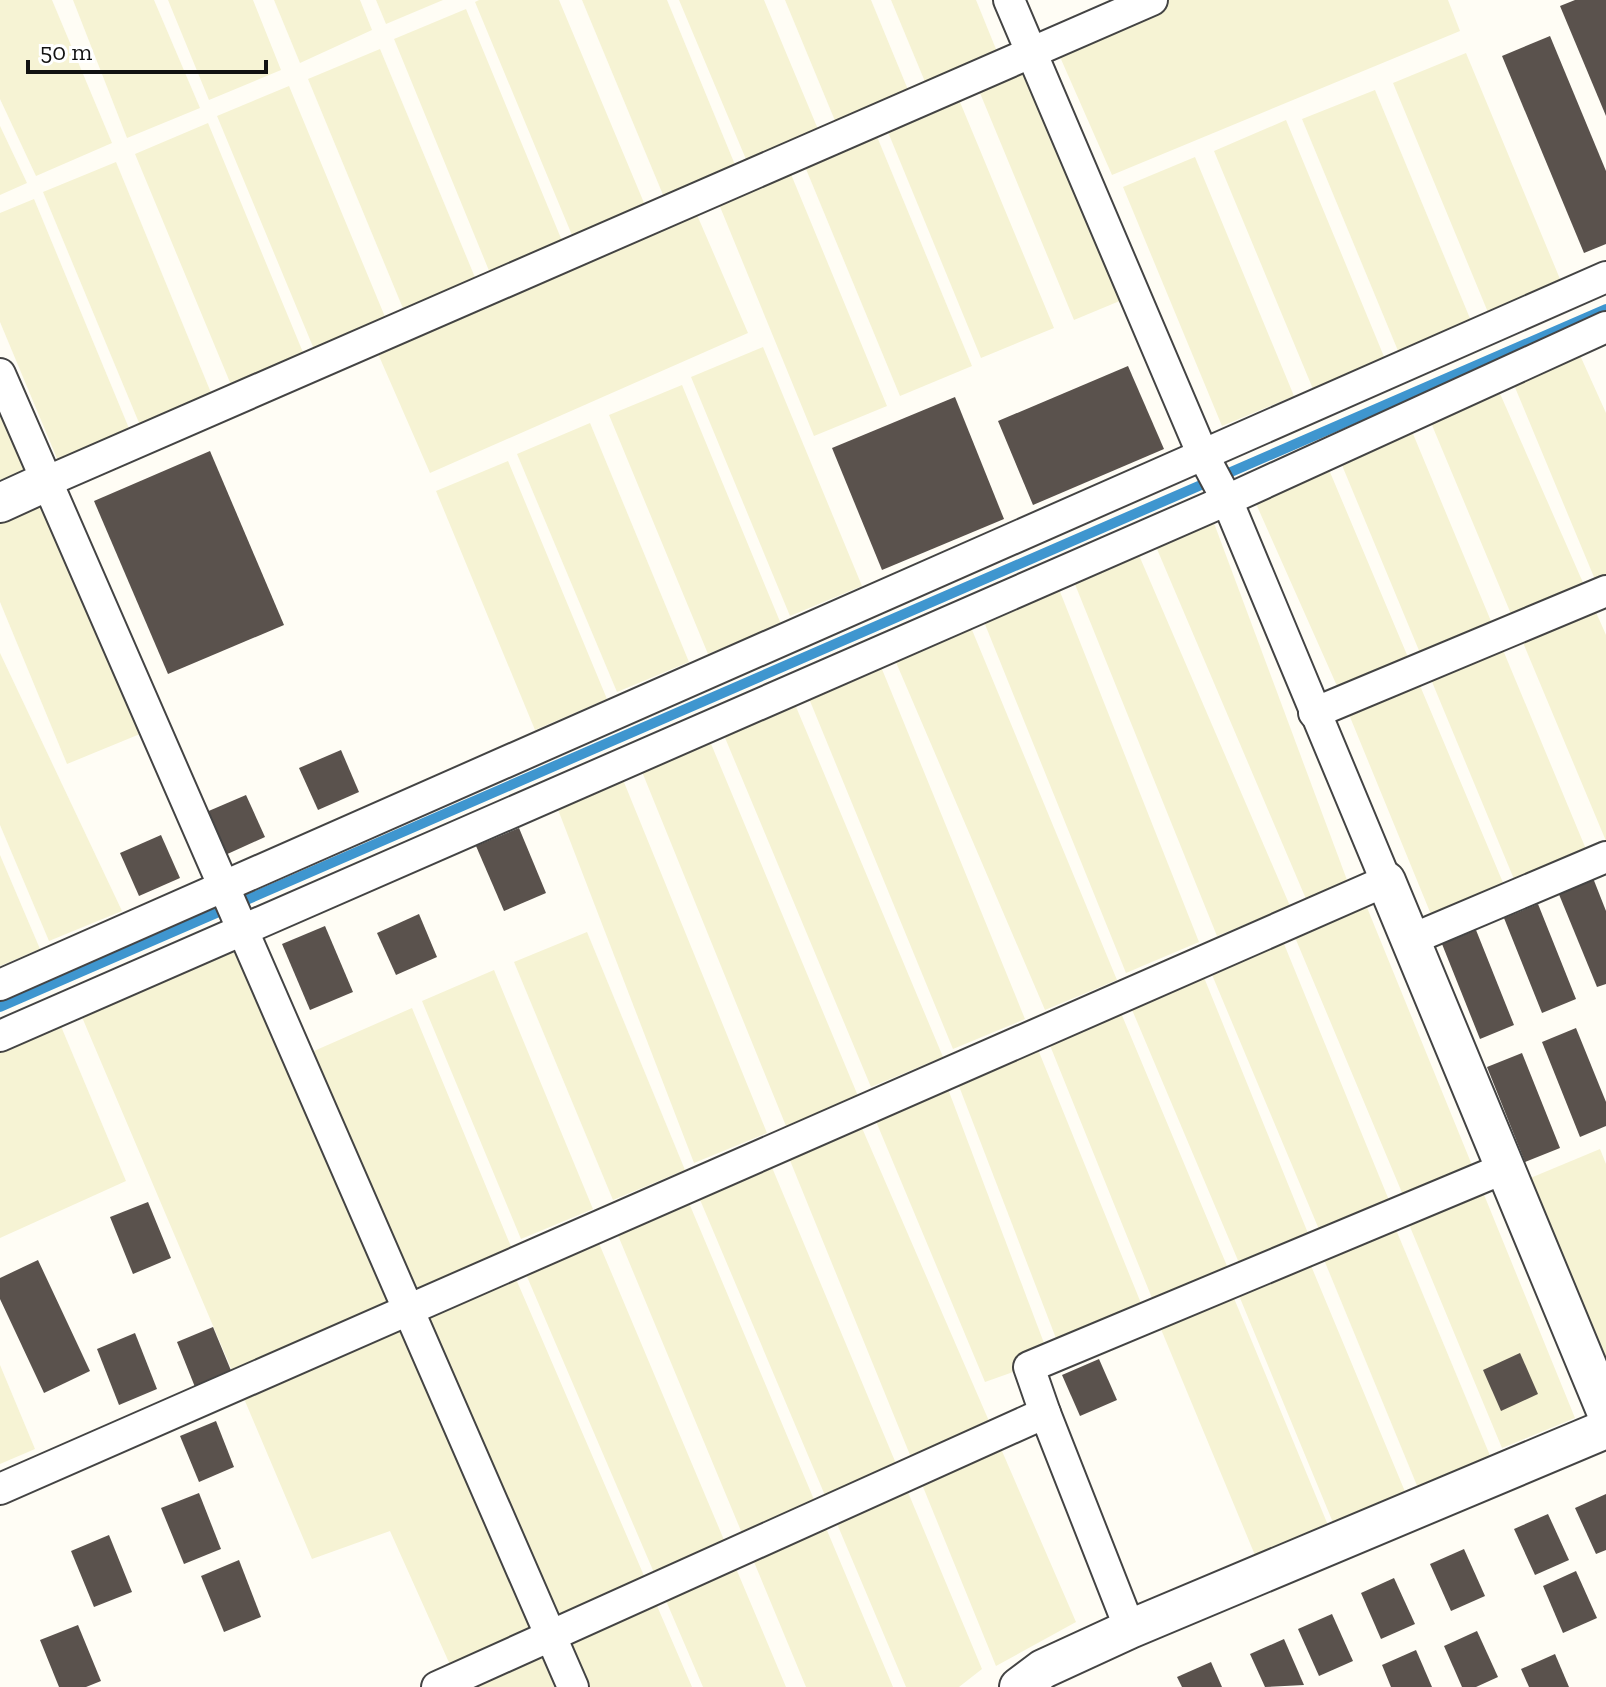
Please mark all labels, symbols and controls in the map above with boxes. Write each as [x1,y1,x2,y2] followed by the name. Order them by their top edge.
[28,24,266,74] scale bar
[40,37,93,66] text: 50 m

